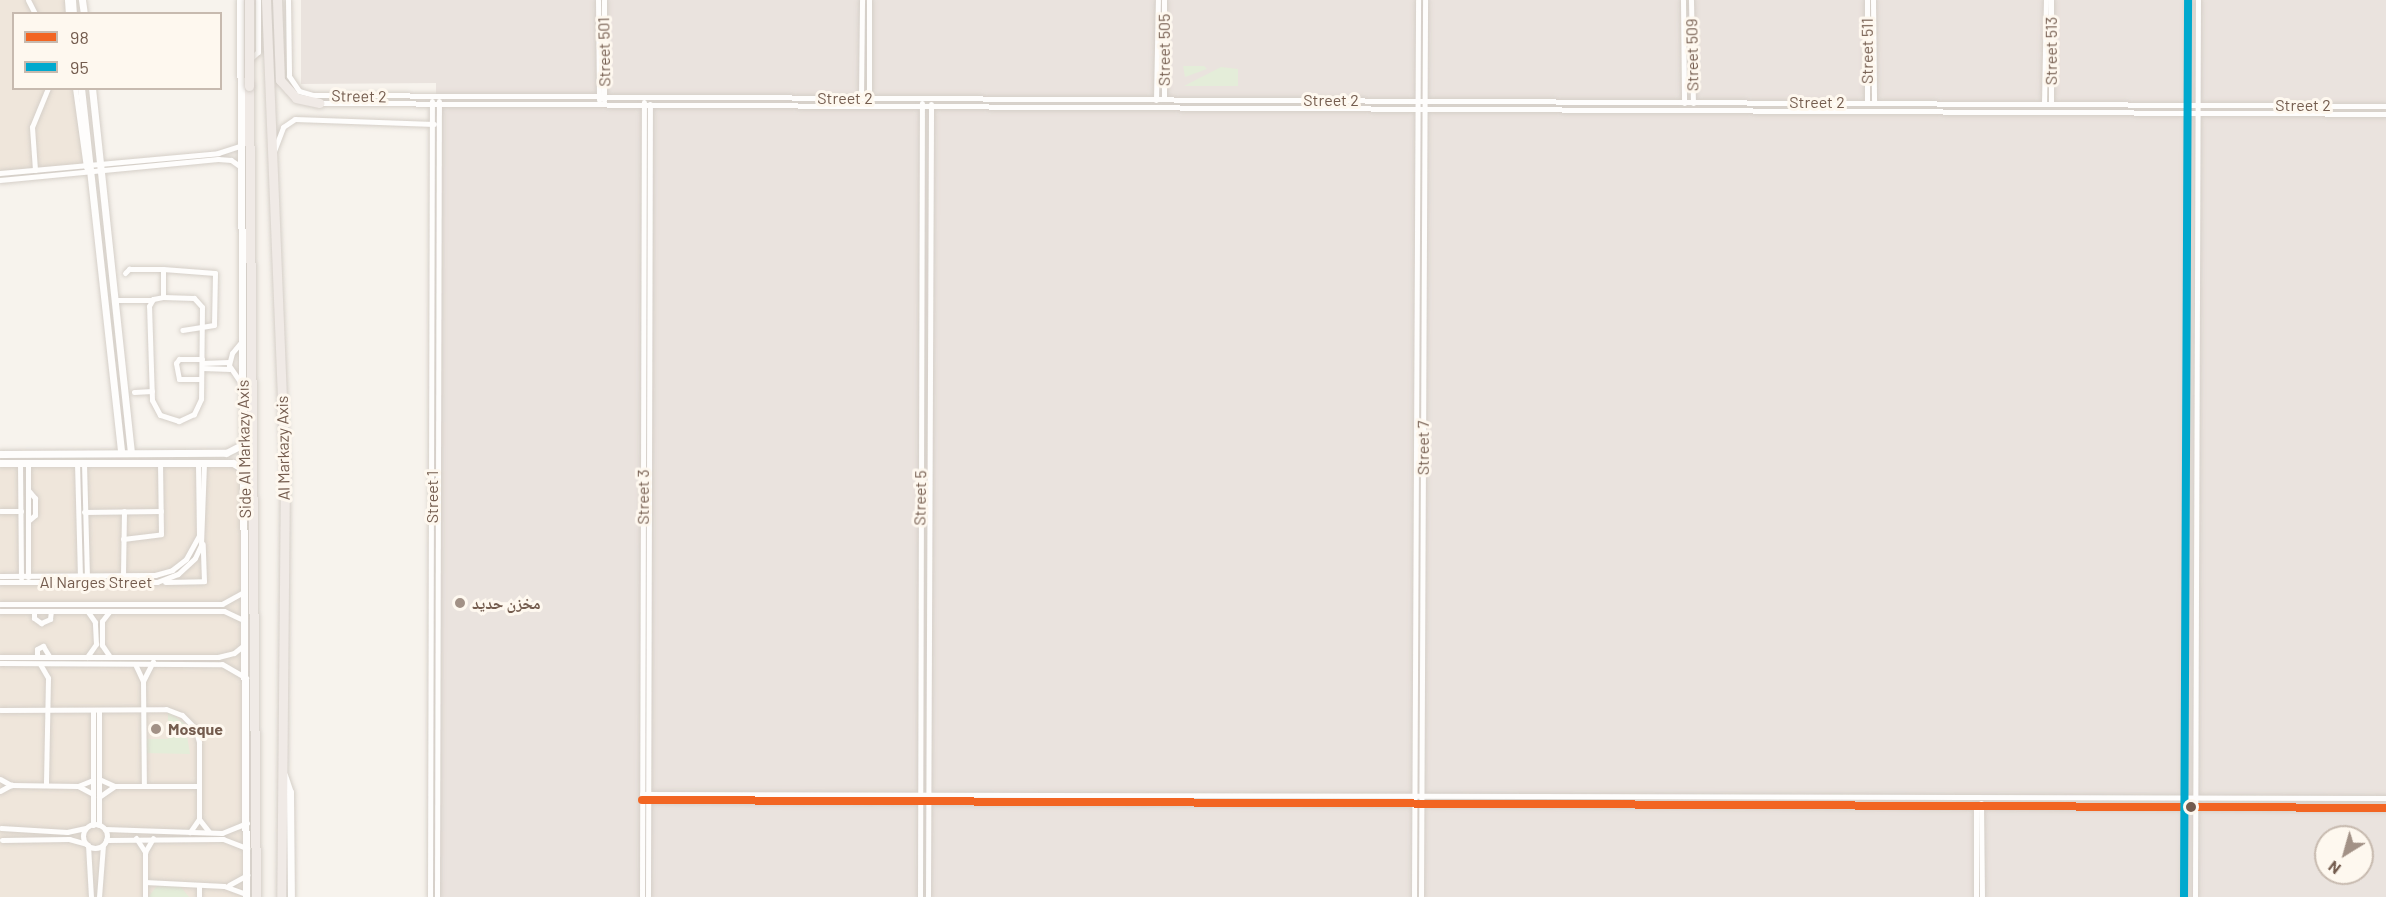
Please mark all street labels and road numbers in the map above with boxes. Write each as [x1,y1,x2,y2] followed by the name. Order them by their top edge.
[1154,14,1174,86] street label: Street 505
[594,17,614,87] street label: Street 501
[2041,17,2061,85] street label: Street 513
[1857,18,1877,84] street label: Street 511
[1682,19,1702,91] street label: Street 509
[331,86,387,106] street label: Street 2
[817,88,873,108] street label: Street 2
[1303,90,1359,110] street label: Street 2
[1789,92,1845,112] street label: Street 2
[2275,95,2331,115] street label: Street 2
[233,379,255,519] street label: Side Al Markazy Axis
[272,395,294,501] street label: Al Markazy Axis
[1413,421,1433,475] street label: Street 7
[633,469,653,525] street label: Street 3
[910,470,930,526] street label: Street 5
[422,471,442,523] street label: Street 1
[40,572,152,592] street label: Al Narges Street

